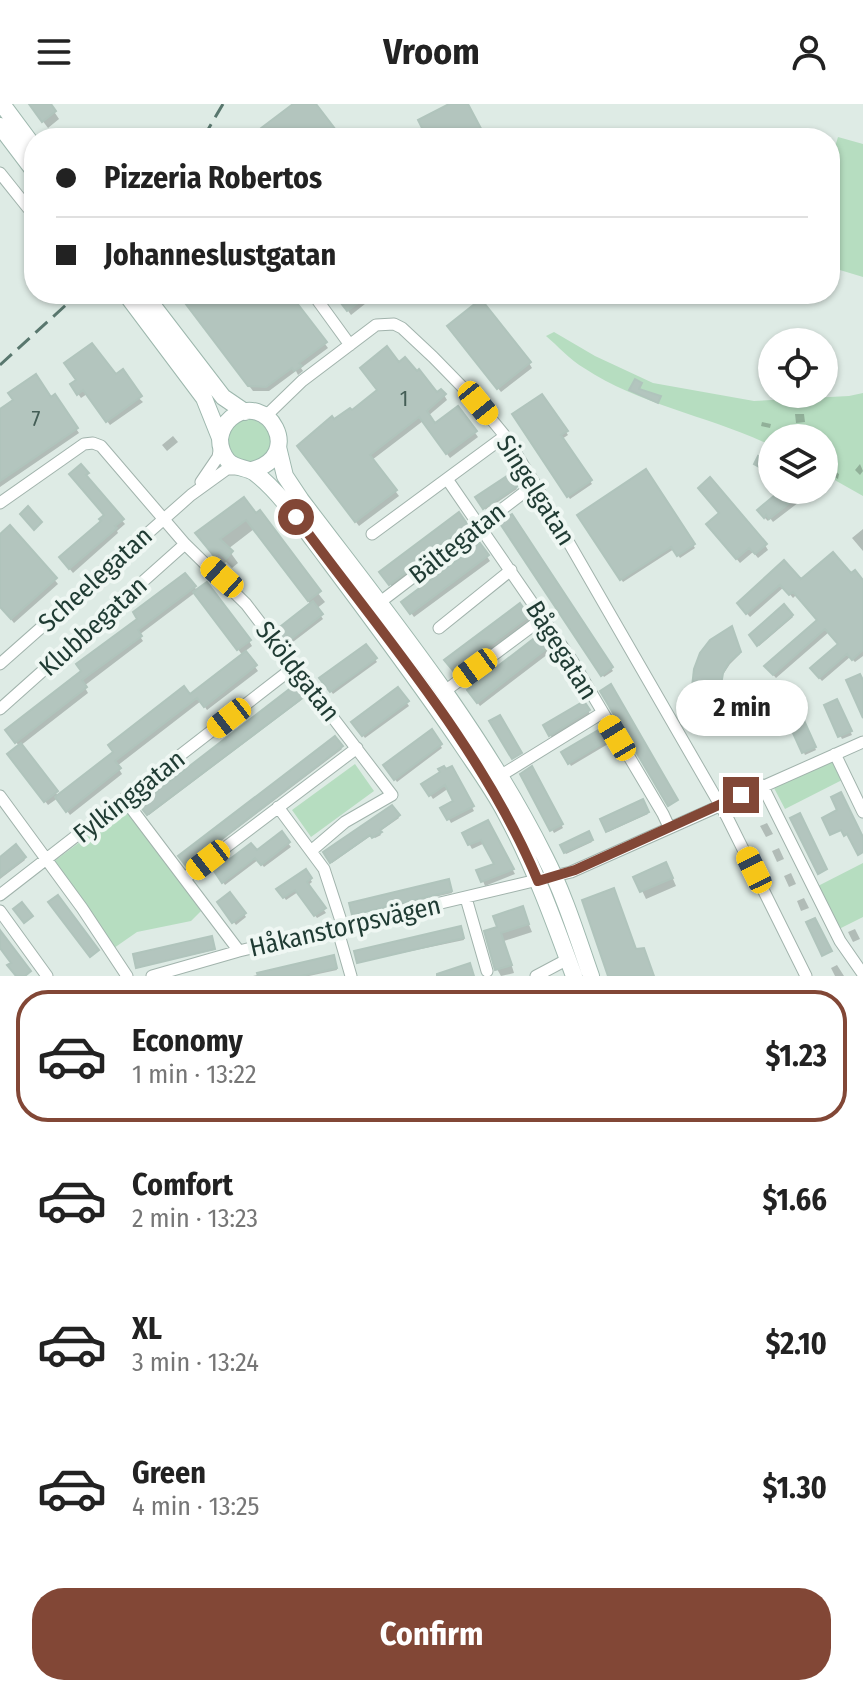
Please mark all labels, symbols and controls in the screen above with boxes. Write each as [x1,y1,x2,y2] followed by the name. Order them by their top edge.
[32,30,76,74] icon: menu
[383,30,480,74] text: Vroom
[787,30,831,74] icon: person
[104,160,322,196] text: Pizzeria Robertos
[104,237,336,273] text: Johanneslustgatan
[758,328,838,504] map controls
[758,328,838,408] button: locate
[454,377,502,429] car
[400,385,408,412] house number: 1
[32,405,41,432] house number: 7
[758,424,838,504] button: layers
[490,430,582,551] street label: Singelgatan
[403,496,512,591] street label: Bältegatan
[278,499,314,535] route start
[32,520,159,638] street label: Scheelegatan
[196,552,248,602] car
[33,570,153,683] street label: Klubbegatan
[519,595,604,705] street label: Bågegatan
[249,615,346,727] street label: Sköldgatan
[449,644,501,692] car
[675,679,807,735] callout: 2 min
[713,692,771,723] text: 2 min
[203,694,255,742] car
[594,711,640,765] car
[67,743,191,849] street label: Fylkinggatan
[723,777,759,813] route end
[182,836,234,884] car
[733,843,775,897] car
[247,889,444,964] street label: Håkanstorpsvägen
[36,1020,108,1092] icon: car
[132,1023,243,1059] text: Economy
[766,1038,827,1074] text: $1.23
[132,1059,257,1090] text: 1 min · 13:22
[36,1164,108,1236] icon: car
[132,1167,233,1203] text: Comfort
[763,1182,827,1218] text: $1.66
[132,1203,258,1234] text: 2 min · 13:23
[36,1308,108,1380] icon: car
[132,1311,162,1347] text: XL
[766,1326,827,1362] text: $2.10
[132,1347,259,1378] text: 3 min · 13:24
[36,1452,108,1524] icon: car
[132,1455,206,1491] text: Green
[763,1470,827,1506] text: $1.30
[132,1491,259,1522] text: 4 min · 13:25
[32,1588,831,1680] button: Confirm

